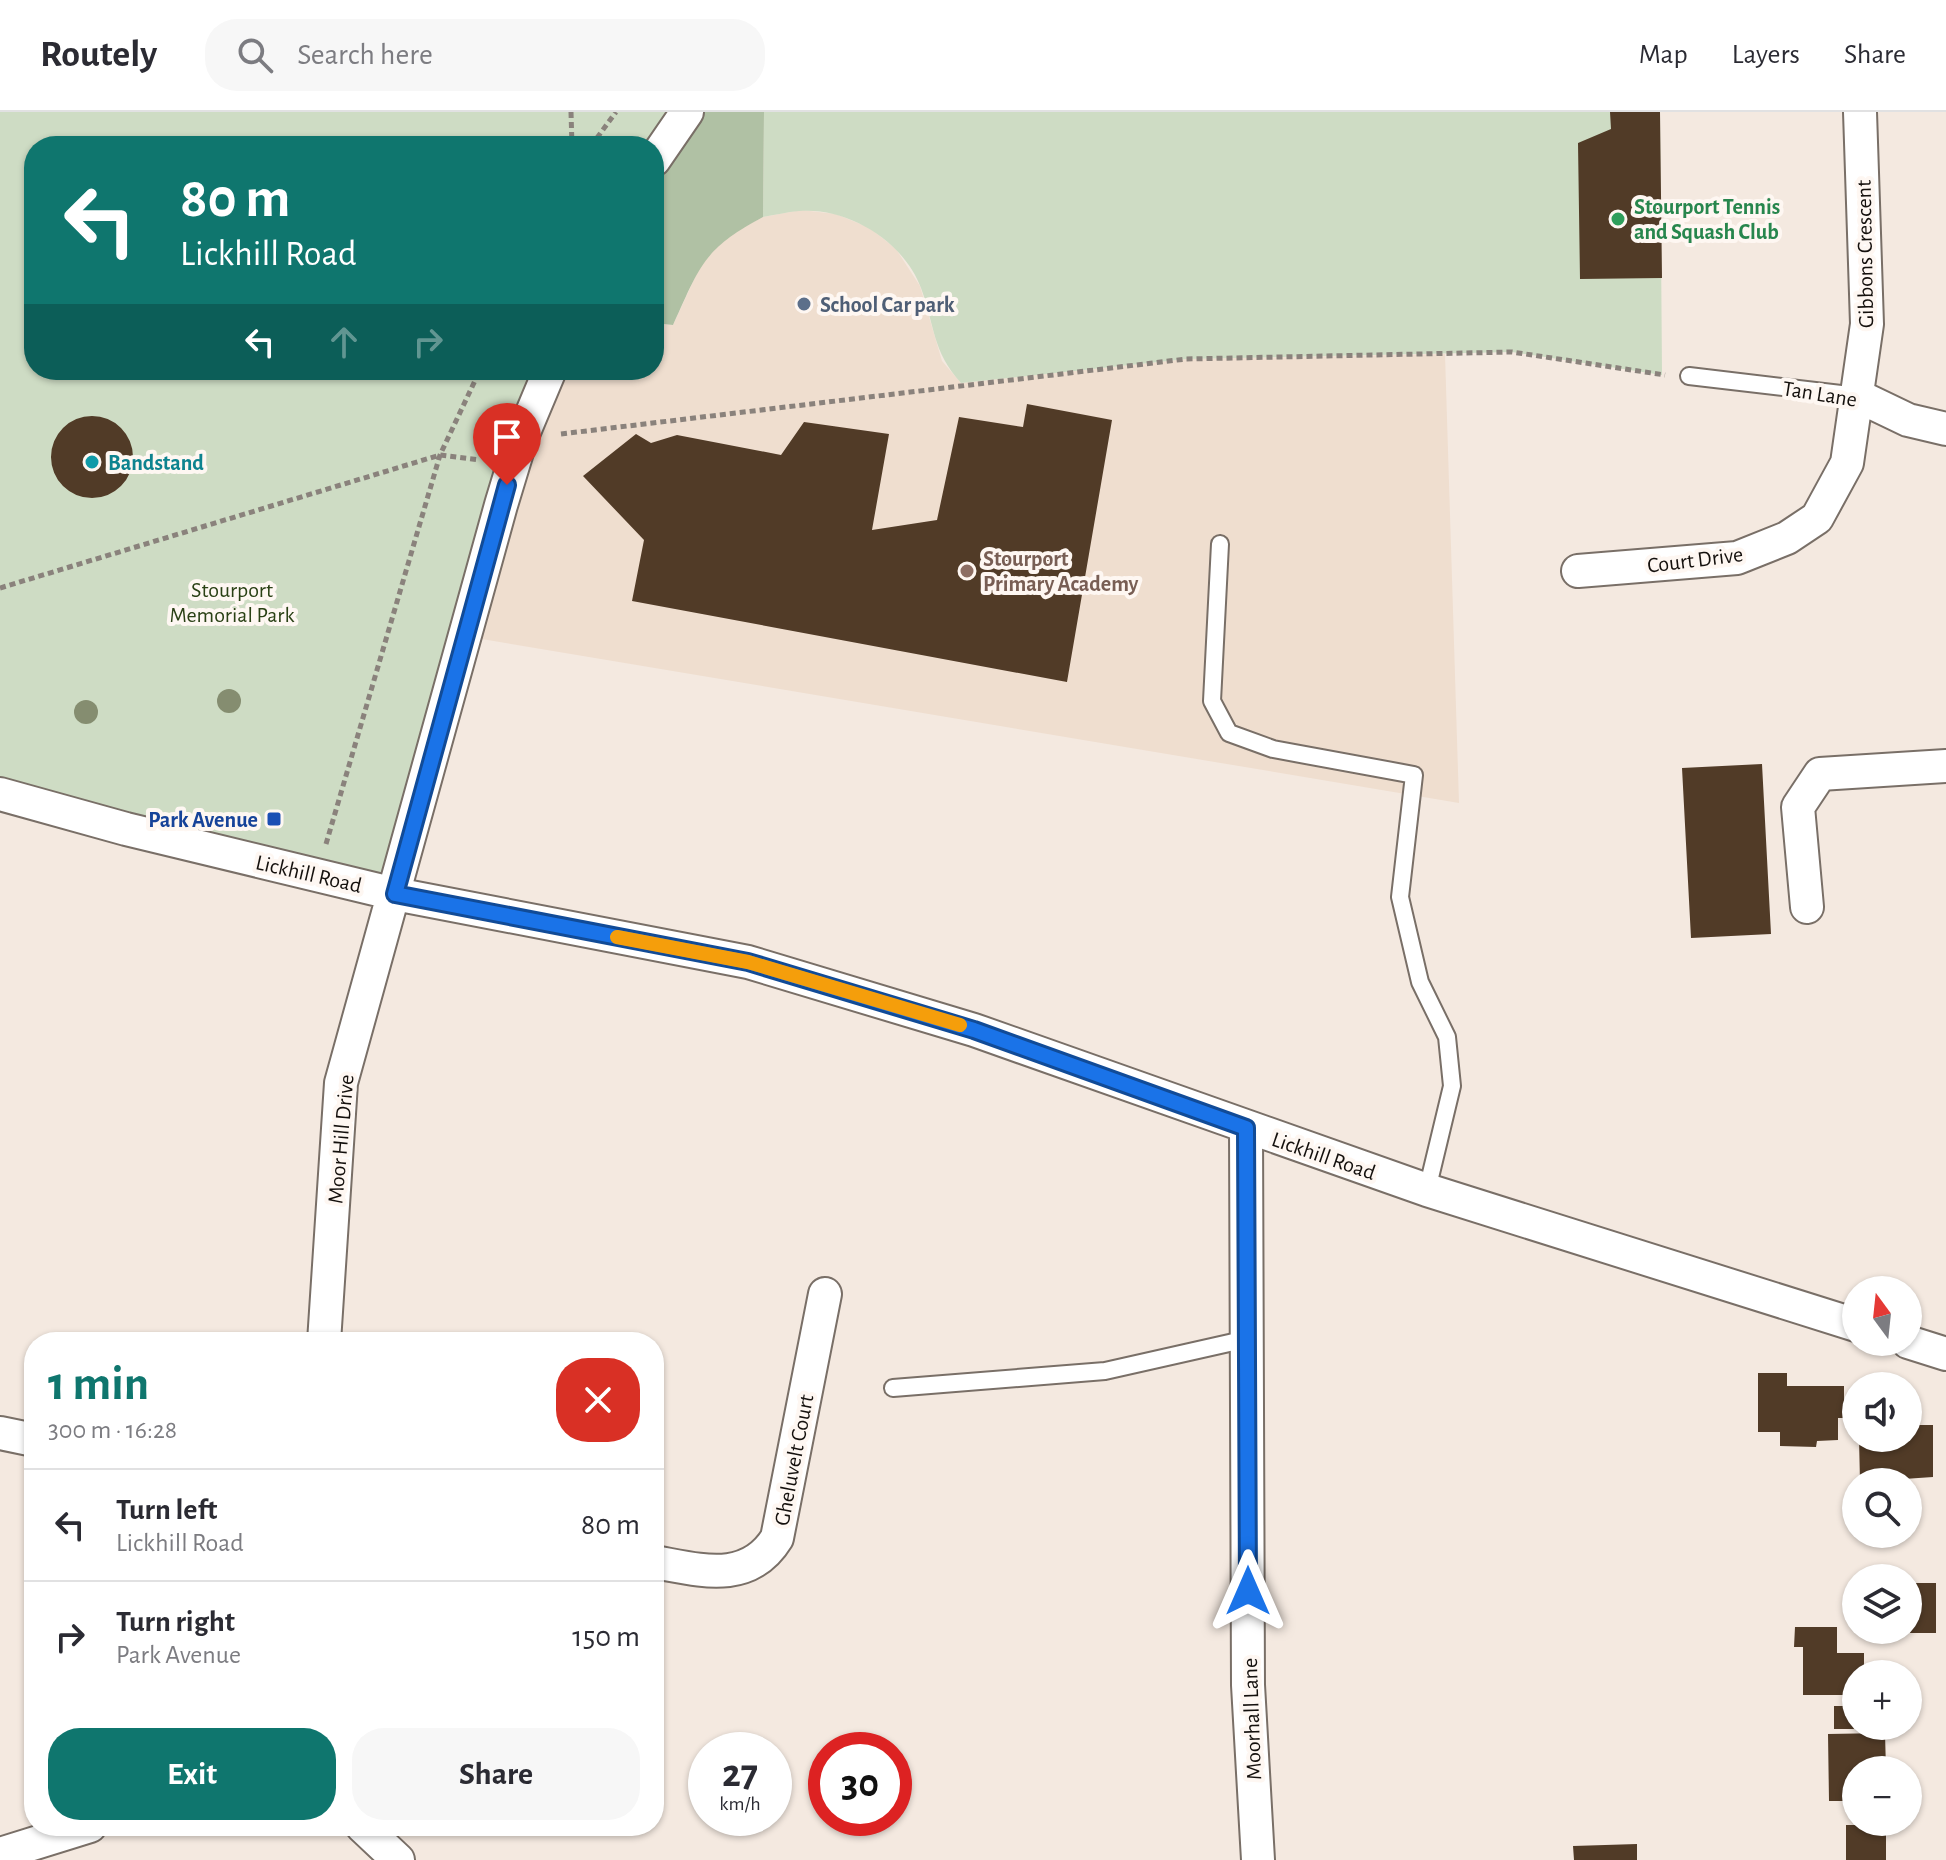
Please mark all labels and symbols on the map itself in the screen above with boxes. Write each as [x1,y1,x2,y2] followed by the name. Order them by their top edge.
[1853,180,1877,328] street label: Gibbons Crescent
[1634,196,1780,243] place label: Stourport Tennis and Squash Club
[1609,210,1627,228] marker: Stourport Tennis and Squash Club
[820,294,955,316] place label: School Car park
[795,295,813,313] marker: School Car park
[1781,377,1859,411] street label: Tan Lane
[473,403,541,485] pin
[108,452,204,474] place label: Bandstand
[83,453,101,471] marker: Bandstand
[1646,543,1744,577] street label: Court Drive
[983,548,1139,596] place label: Stourport Primary Academy
[958,562,976,580] marker: Stourport Primary Academy
[170,579,294,626] park label: Stourport Memorial Park
[148,809,258,831] place label: Park Avenue
[265,810,283,828] marker: Park Avenue
[254,851,364,897] street label: Lickhill Road
[324,1074,358,1205] street label: Moor Hill Drive
[1269,1128,1378,1184] street label: Lickhill Road
[1842,1276,1922,1356] north arrow
[770,1393,817,1528] street label: Gheluvelt Court
[1206,1549,1290,1633] position arrow
[1239,1658,1265,1780] street label: Moorhall Lane
[808,1732,912,1836] speed limit sign: 30

